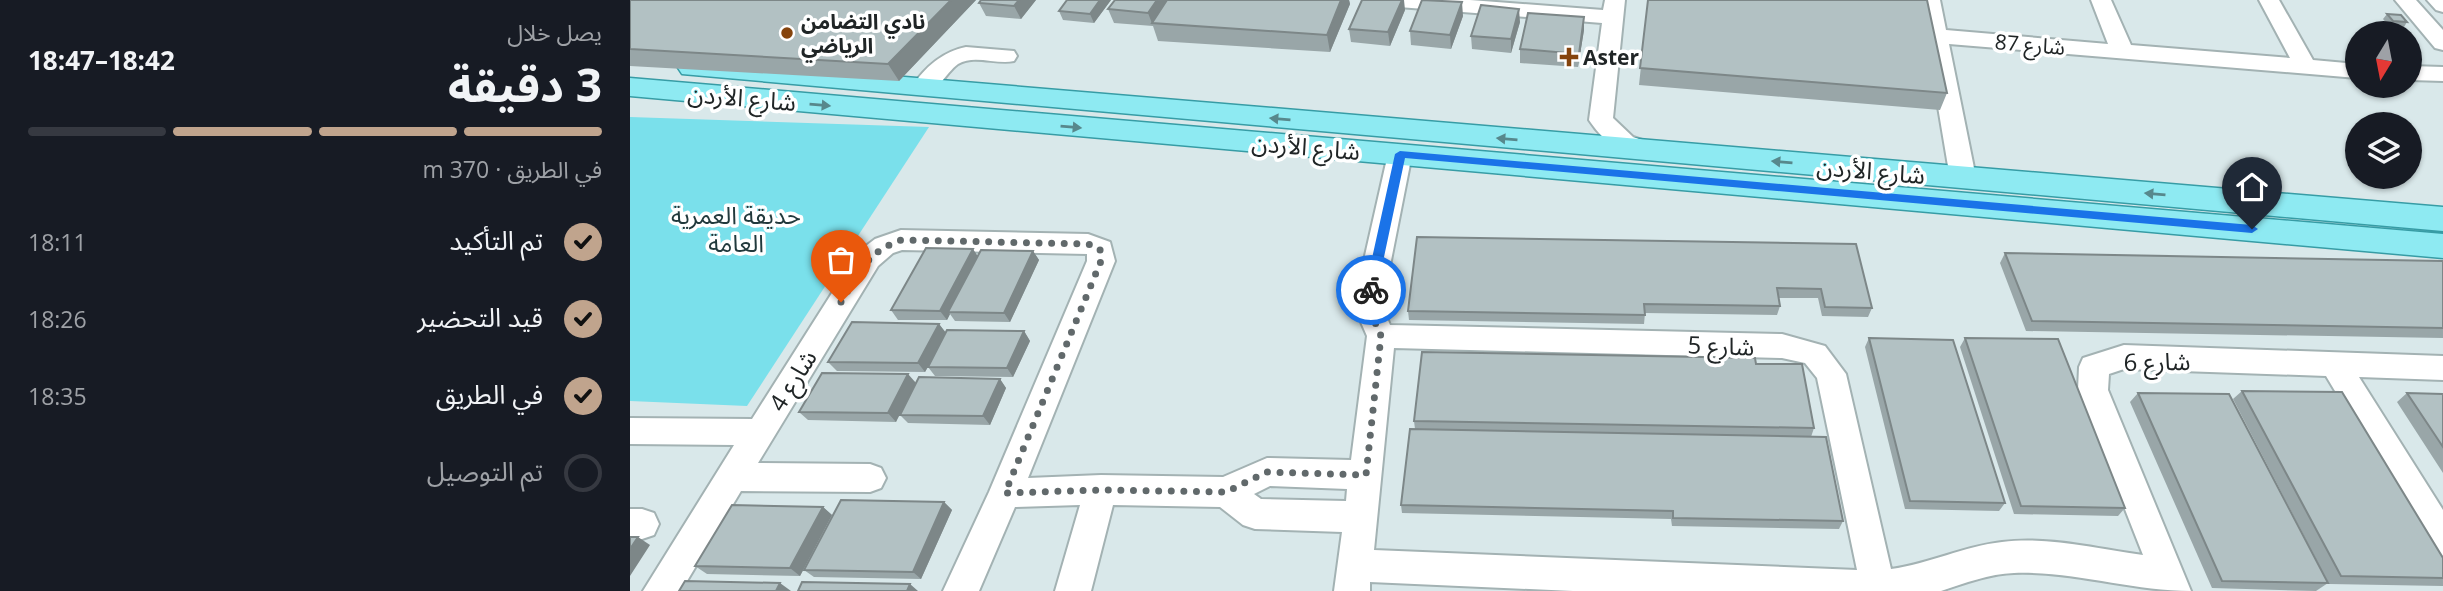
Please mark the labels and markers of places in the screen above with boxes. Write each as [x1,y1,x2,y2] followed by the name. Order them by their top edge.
[801,7,925,63] place label: نادي التضامن الرياضي
[779,25,795,41] marker: نادي التضامن الرياضي
[1583,43,1639,71] place label: Aster
[1561,49,1577,65] marker: Aster
[2222,157,2282,229] pin
[811,230,871,302] pin

